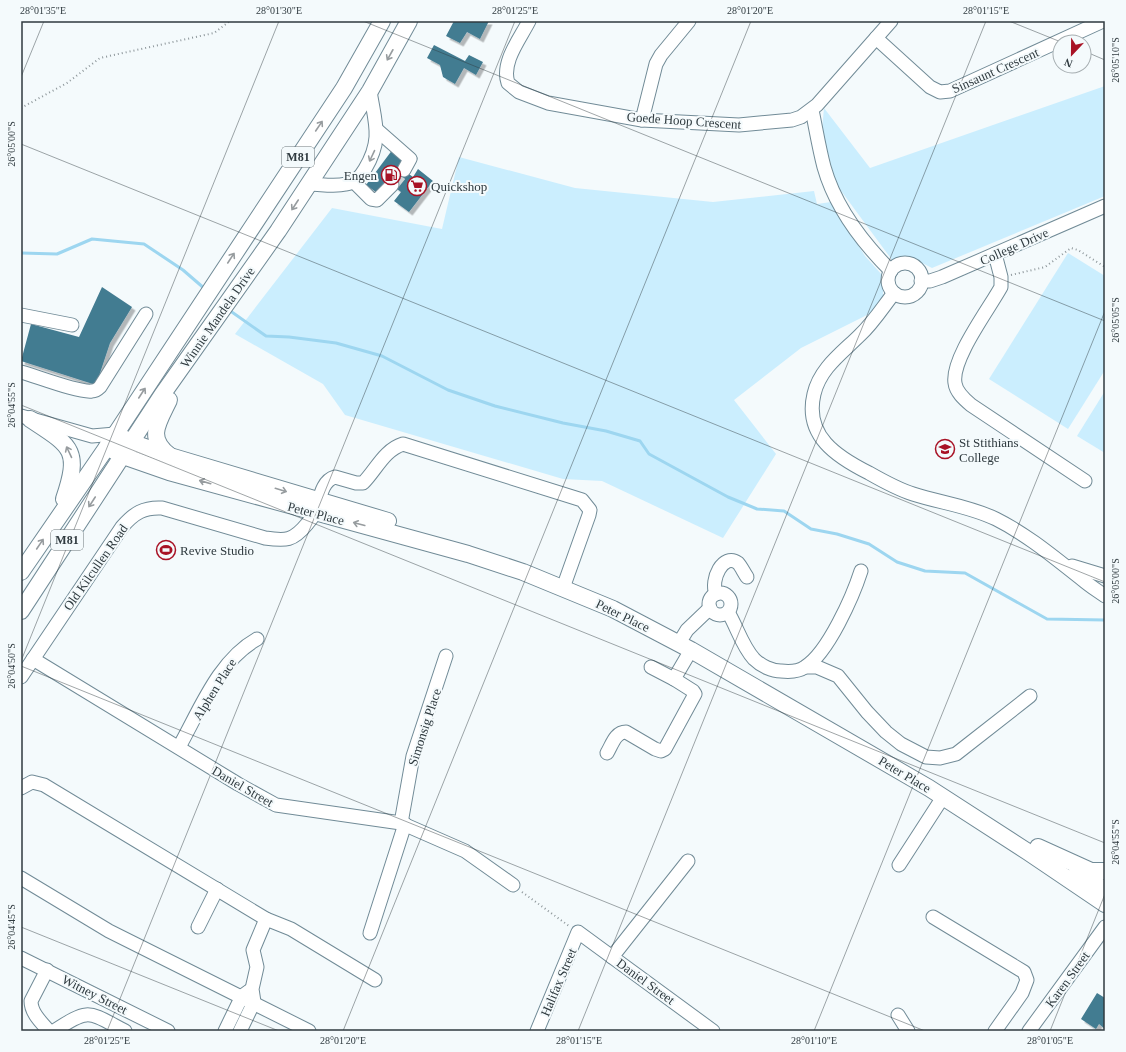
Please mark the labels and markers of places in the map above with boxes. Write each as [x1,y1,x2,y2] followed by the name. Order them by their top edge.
[380,164,402,186] fuel station icon: Engen
[344,168,377,183] place label: Engen
[406,175,428,197] supermarket icon: Quickshop
[431,179,487,194] place label: Quickshop
[959,435,1019,465] place label: St Stithians College
[934,438,956,460] school or university icon: St Stithians College
[155,539,177,561] sports icon: Revive Studio
[180,543,254,558] place label: Revive Studio

